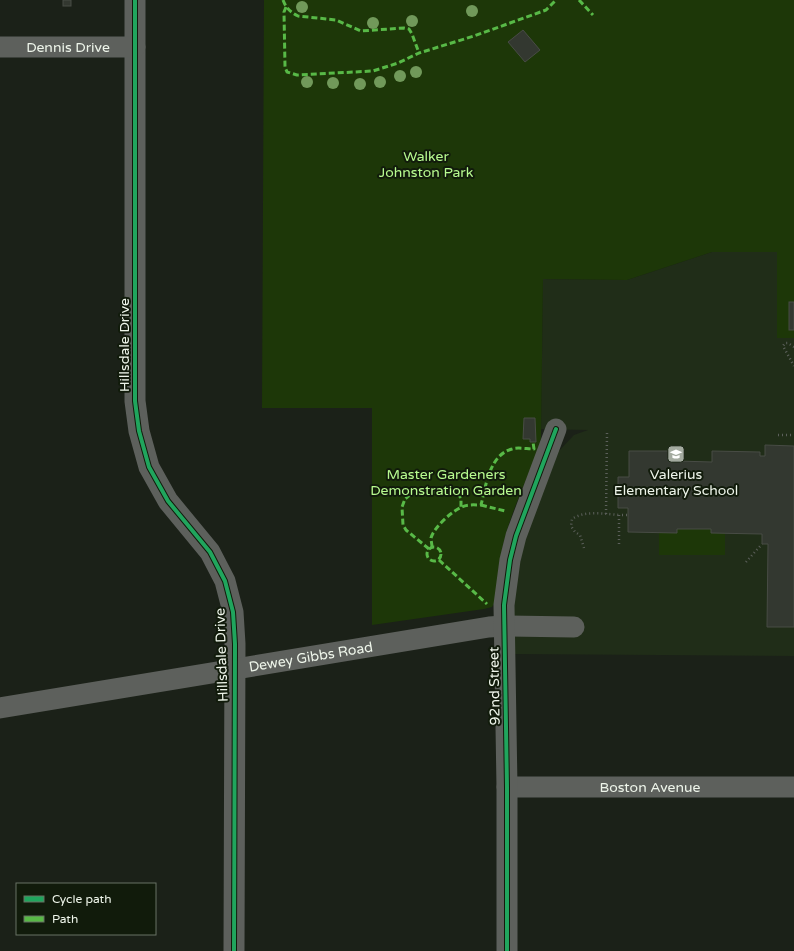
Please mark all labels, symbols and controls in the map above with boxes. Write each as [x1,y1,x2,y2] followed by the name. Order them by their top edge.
[26,39,110,56] street label: Dennis Drive
[379,148,474,181] park label: Walker Johnston Park
[116,298,133,392] street label: Hillsdale Drive
[666,444,686,464] school or university icon: Valerius Elementary School
[370,466,522,499] park label: Master Gardeners Demonstration Garden
[614,466,738,499] place label: Valerius Elementary School
[211,608,232,702] street label: Hillsdale Drive
[248,638,374,676] street label: Dewey Gibbs Road
[485,646,504,725] street label: 92nd Street
[600,779,701,796] street label: Boston Avenue
[16,883,156,935] legend
[52,892,111,906] text: Cycle path
[52,912,78,926] text: Path

